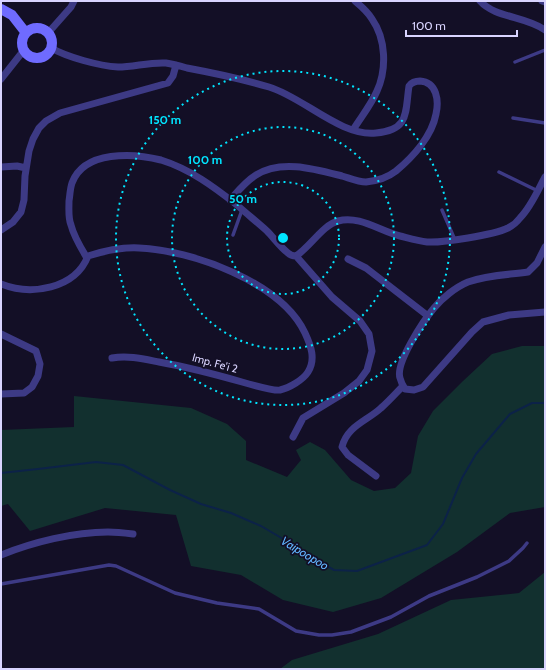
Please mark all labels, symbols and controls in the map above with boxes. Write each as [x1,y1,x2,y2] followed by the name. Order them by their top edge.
[406,12,517,38] scale bar
[412,18,446,33] text: 100 m
[149,112,181,127] text: 150 m
[188,152,222,167] text: 100 m
[229,191,257,206] text: 50 m
[276,231,290,245] centre of rings
[191,350,240,376] street label: Imp. Fe'i 2
[278,533,332,573] water label: Vaipoopoo

